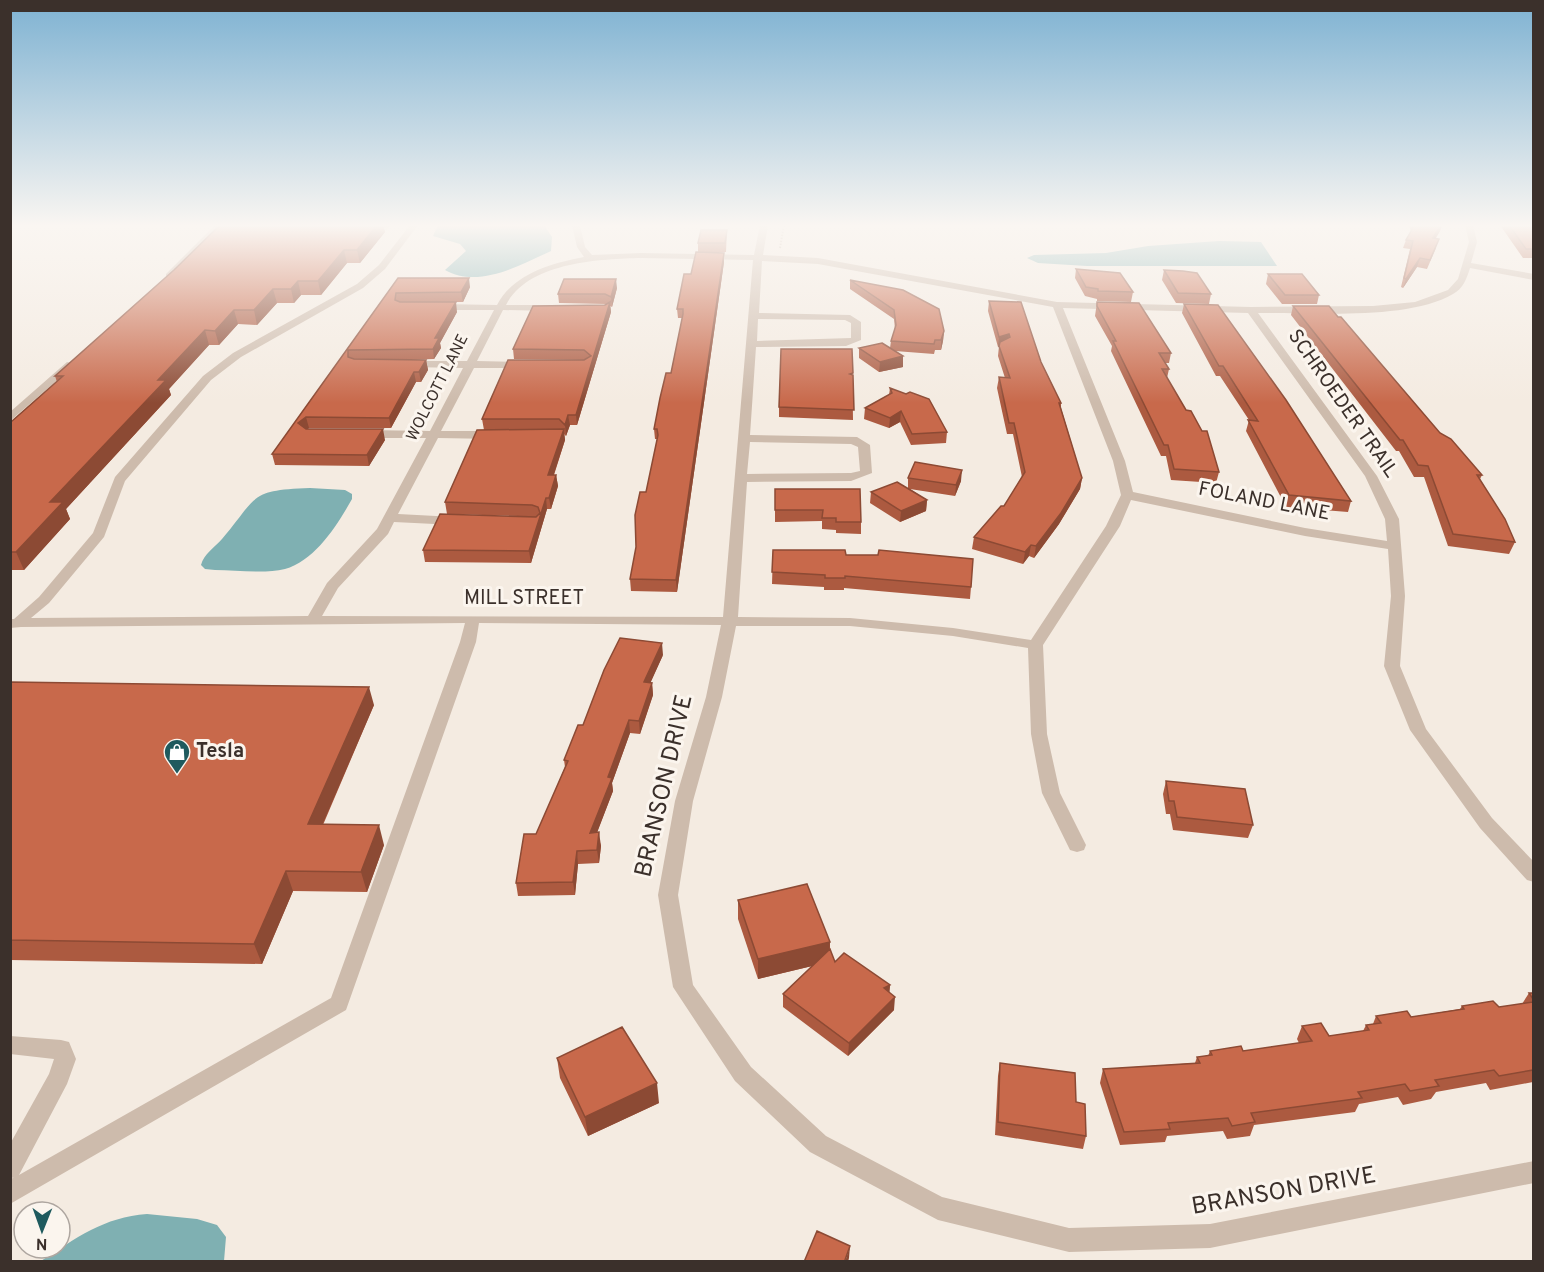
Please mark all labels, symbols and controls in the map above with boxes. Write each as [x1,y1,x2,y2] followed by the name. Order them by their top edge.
[1281,325,1403,483] street label: SCHROEDER TRAIL
[402,331,474,445] street label: WOLCOTT LANE
[1196,476,1332,528] street label: FOLAND LANE
[464,586,584,612] street label: MILL STREET
[629,692,701,880] street label: BRANSON DRIVE
[162,737,192,775] shop icon: Tesla
[196,739,244,765] place label: Tesla
[1189,1161,1379,1223] street label: BRANSON DRIVE
[12,1200,72,1260] north arrow
[36,1233,48,1253] text: N

